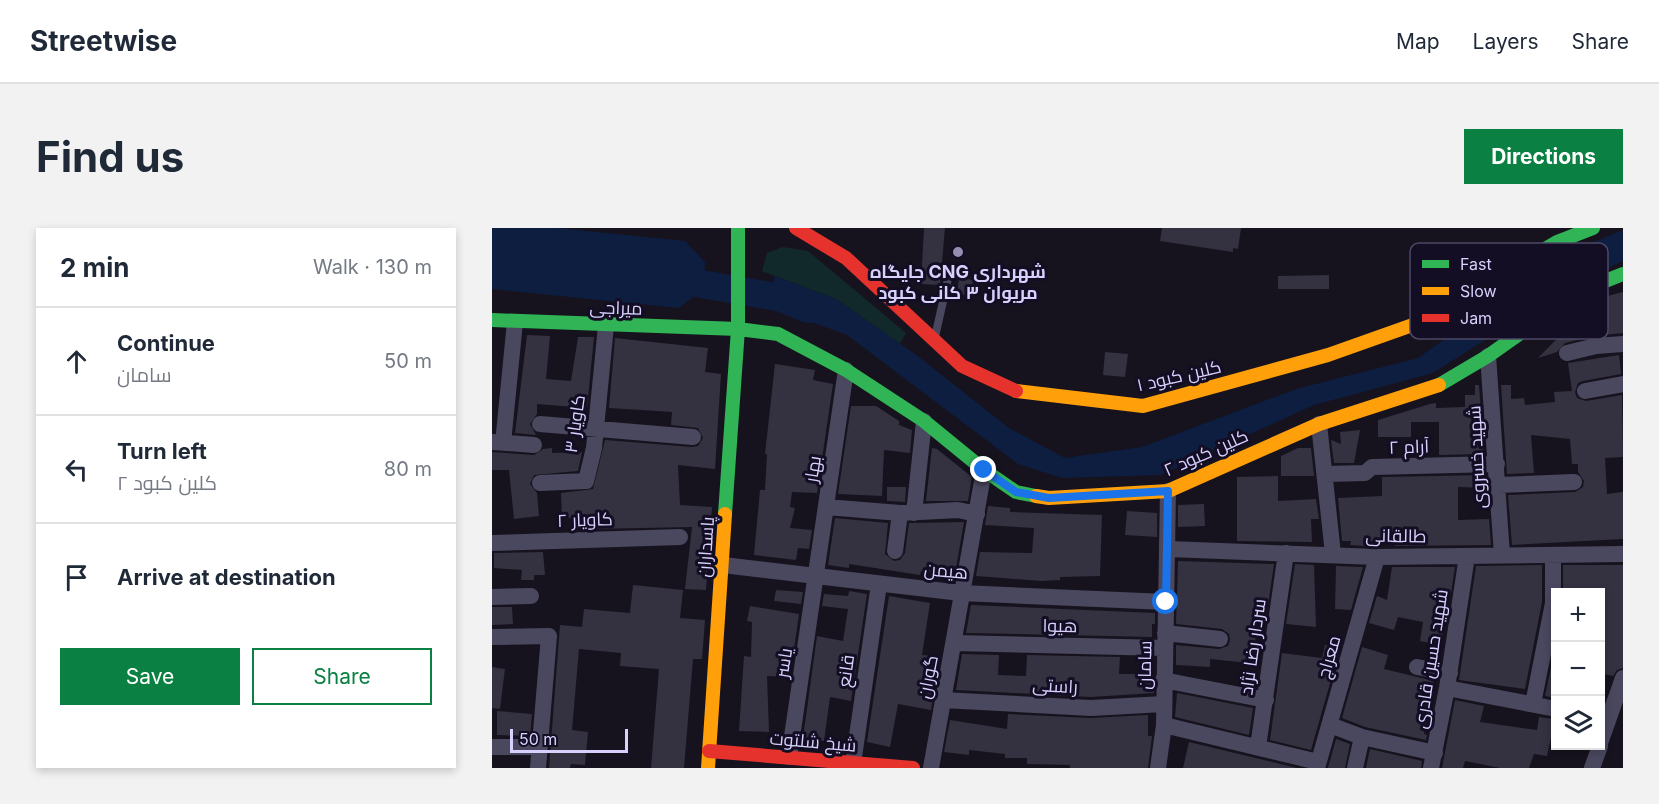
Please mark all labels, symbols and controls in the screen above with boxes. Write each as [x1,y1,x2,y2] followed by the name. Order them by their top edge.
[30,24,177,58] text: Streetwise
[1396,29,1440,54] text: Map
[1473,29,1539,54] text: Layers
[1572,29,1629,54] text: Share
[1464,129,1623,184] button: Directions
[36,131,184,182] text: Find us
[1410,243,1608,339] legend
[951,245,965,259] marker: جایگاه CNG شهرداری مریوان ۳ کانی کبود
[60,252,130,283] text: 2 min
[1460,254,1492,274] text: Fast
[313,255,432,279] text: Walk · 130 m
[870,261,1046,304] place label: جایگاه CNG شهرداری مریوان ۳ کانی کبود
[1460,281,1497,301] text: Slow
[589,296,643,320] street label: میراجی
[1460,308,1492,328] text: Jam
[117,330,215,356] text: Continue
[60,345,93,378] icon: ahead
[384,349,432,373] text: 50 m
[1135,356,1223,396] street label: کلین کبود ۱
[117,363,172,387] text: سامان
[560,394,590,454] street label: کاویار ۳
[1463,405,1491,509] street label: شهید خسروی
[1160,425,1252,481] street label: کلین کبود ۲
[1389,435,1430,460] street label: آرام ۲
[117,438,207,464] text: Turn left
[60,453,93,486] icon: left
[800,454,826,485] street label: بهار
[970,456,996,482] route end
[384,457,432,481] text: 80 m
[117,471,217,495] text: کلین کبود ۲
[557,508,613,532] street label: کاویار ۲
[693,516,720,578] street label: پاسداران
[1365,524,1427,548] street label: طالقانی
[923,558,969,584] street label: هیمن
[60,561,93,594] icon: arrive
[117,564,336,590] text: Arrive at destination
[1152,588,1178,614] route start
[1409,588,1453,730] street label: شهید حسین قادری
[1551,588,1605,750] map controls
[1551,588,1605,642] button: +
[1235,597,1271,697] street label: سردار رضا نژاد
[1042,615,1078,637] street label: هیوا
[1312,633,1347,681] street label: معراج
[1134,640,1156,690] street label: سامان
[1551,642,1605,696] button: −
[771,646,797,681] street label: یاسر
[60,648,240,705] button: Save
[252,648,432,705] button: Share
[833,653,860,689] street label: قانع
[913,653,943,701] street label: گوران
[1032,674,1078,698] street label: راستی
[1551,696,1605,750] button: layers
[510,726,628,754] scale bar
[769,727,857,758] street label: شیخ شلتوت
[519,729,557,749] text: 50 m

